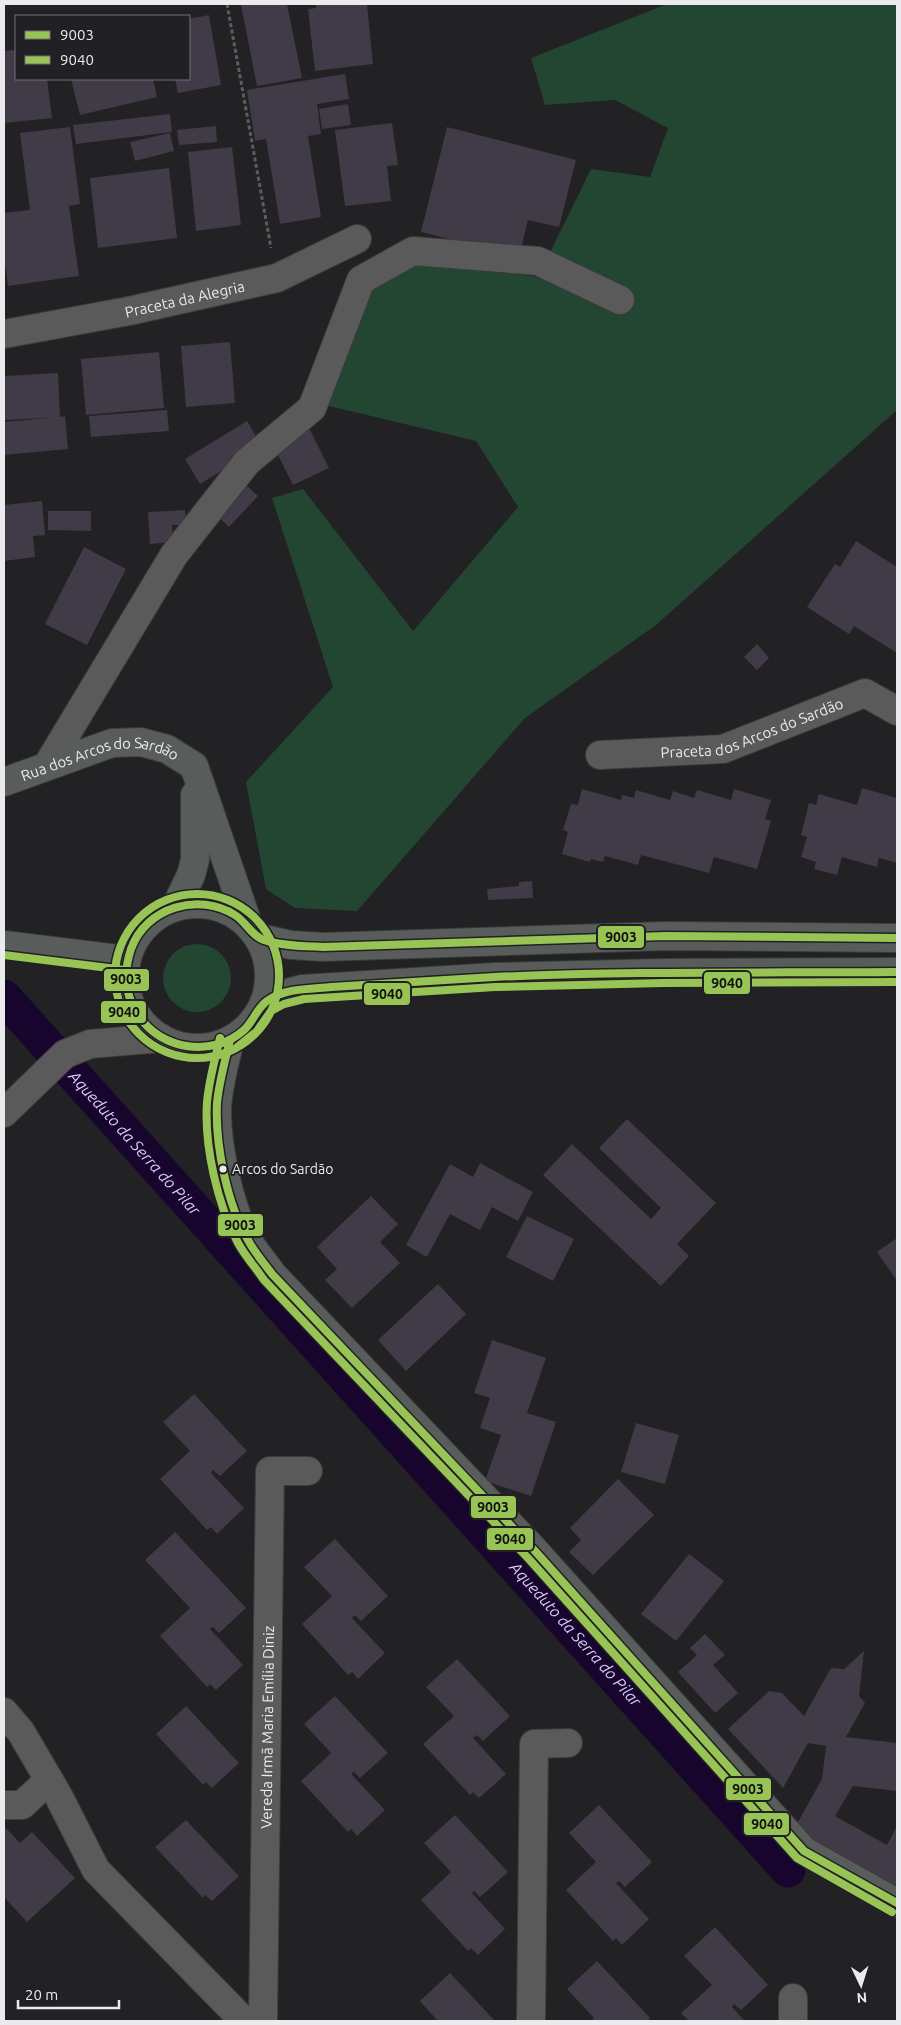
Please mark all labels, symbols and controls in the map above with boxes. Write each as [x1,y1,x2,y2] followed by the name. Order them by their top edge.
[15,15,190,80] legend
[60,26,94,43] text: 9003
[60,51,94,68] text: 9040
[123,277,246,320] street label: Praceta da Alegria
[660,694,845,761] street label: Praceta dos Arcos do Sardão
[18,733,182,784] street label: Rua dos Arcos do Sardão
[597,925,645,949] line badge: 9003
[605,929,637,945] text: 9003
[103,968,150,992] line badge: 9003
[110,971,142,987] text: 9003
[703,971,751,995] line badge: 9040
[711,975,743,991] text: 9040
[363,982,411,1006] line badge: 9040
[371,986,403,1002] text: 9040
[100,1000,147,1024] line badge: 9040
[108,1004,140,1020] text: 9040
[65,1066,205,1219] water label: Aqueduto da Serra do Pilar
[232,1161,333,1177] place label: Arcos do Sardão
[218,1164,228,1174] marker: Arcos do Sardão
[217,1213,264,1237] line badge: 9003
[224,1217,256,1233] text: 9003
[470,1495,517,1519] line badge: 9003
[477,1499,509,1515] text: 9003
[486,1527,534,1551] line badge: 9040
[494,1531,526,1547] text: 9040
[506,1557,646,1710] water label: Aqueduto da Serra do Pilar
[257,1625,277,1829] street label: Vereda Irmã Maria Emília Diniz
[725,1777,772,1801] line badge: 9003
[732,1781,764,1797] text: 9003
[743,1812,790,1836] line badge: 9040
[751,1816,783,1832] text: 9040
[836,1960,886,2010] north arrow
[18,1978,119,2010] scale bar
[25,1986,58,2003] text: 20 m
[856,1990,868,2006] text: N

